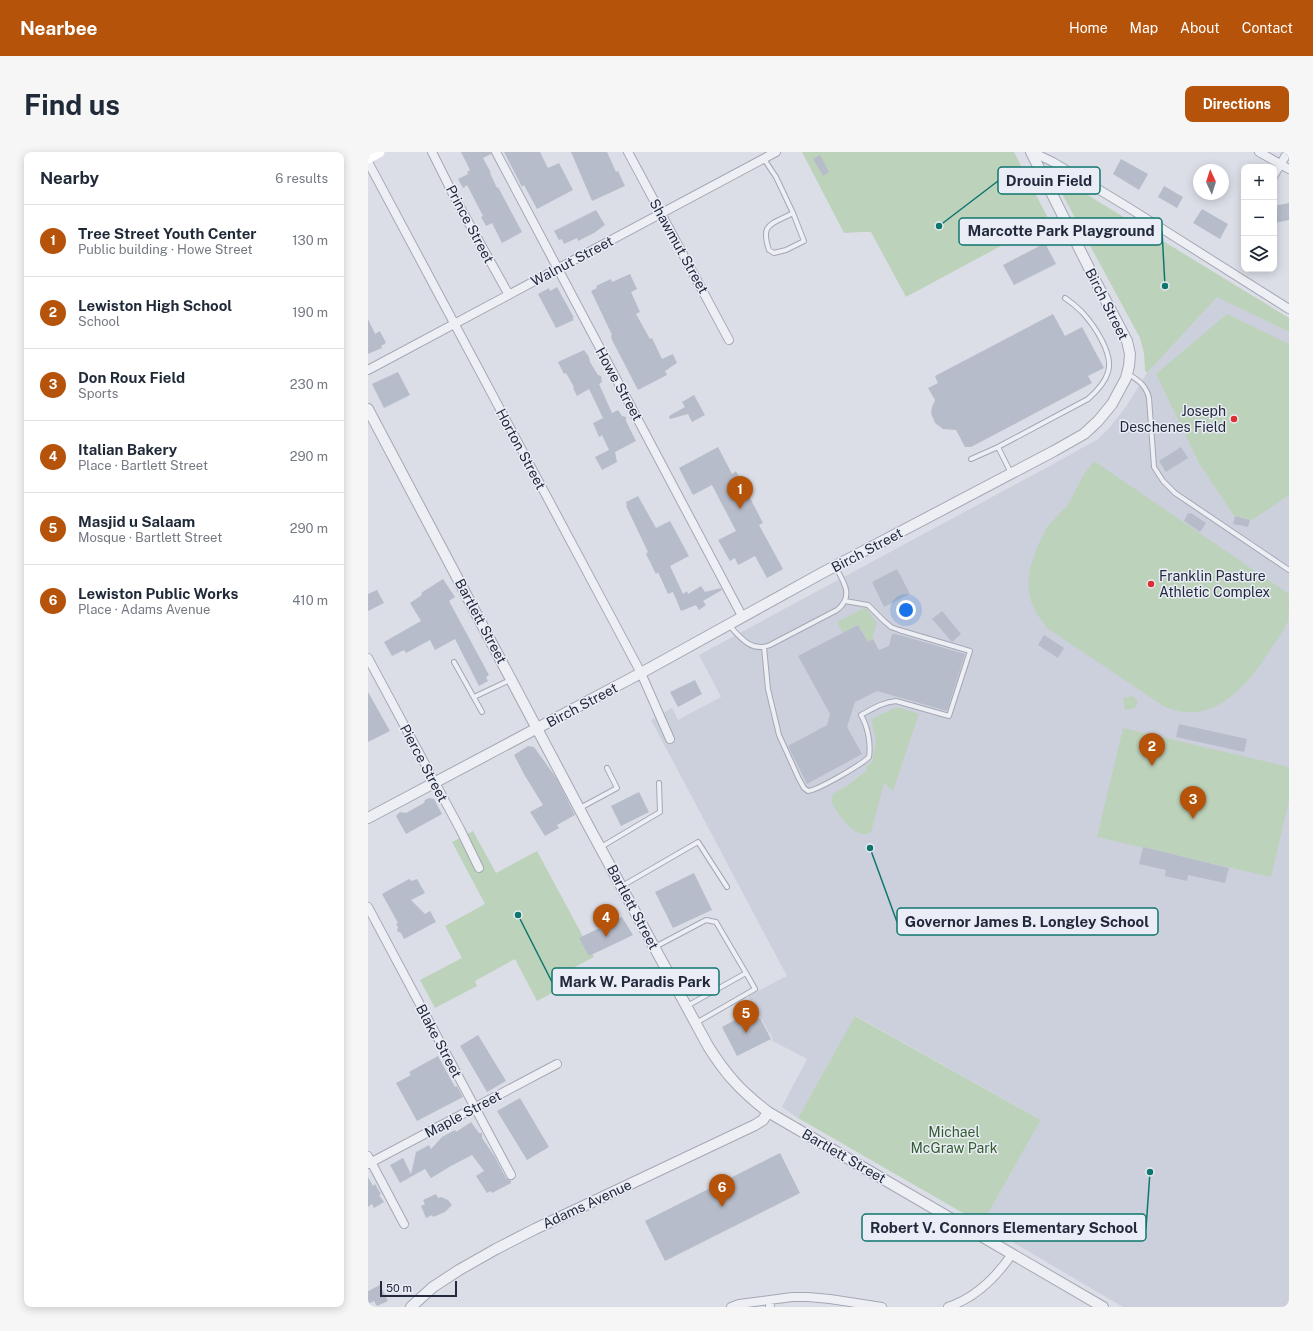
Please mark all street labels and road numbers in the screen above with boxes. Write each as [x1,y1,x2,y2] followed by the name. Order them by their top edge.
[443,182,497,266] street label: Prince Street
[646,196,712,296] street label: Shawmut Street
[528,233,616,289] street label: Walnut Street
[1082,266,1132,342] street label: Birch Street
[592,345,646,423] street label: Howe Street
[493,406,549,492] street label: Horton Street
[829,525,905,575] street label: Birch Street
[452,576,510,666] street label: Bartlett Street
[544,680,620,730] street label: Birch Street
[397,722,451,804] street label: Pierce Street
[604,862,662,952] street label: Bartlett Street
[413,1001,465,1081] street label: Blake Street
[422,1087,504,1141] street label: Maple Street
[799,1126,889,1186] street label: Bartlett Street
[540,1176,634,1232] street label: Adams Avenue

